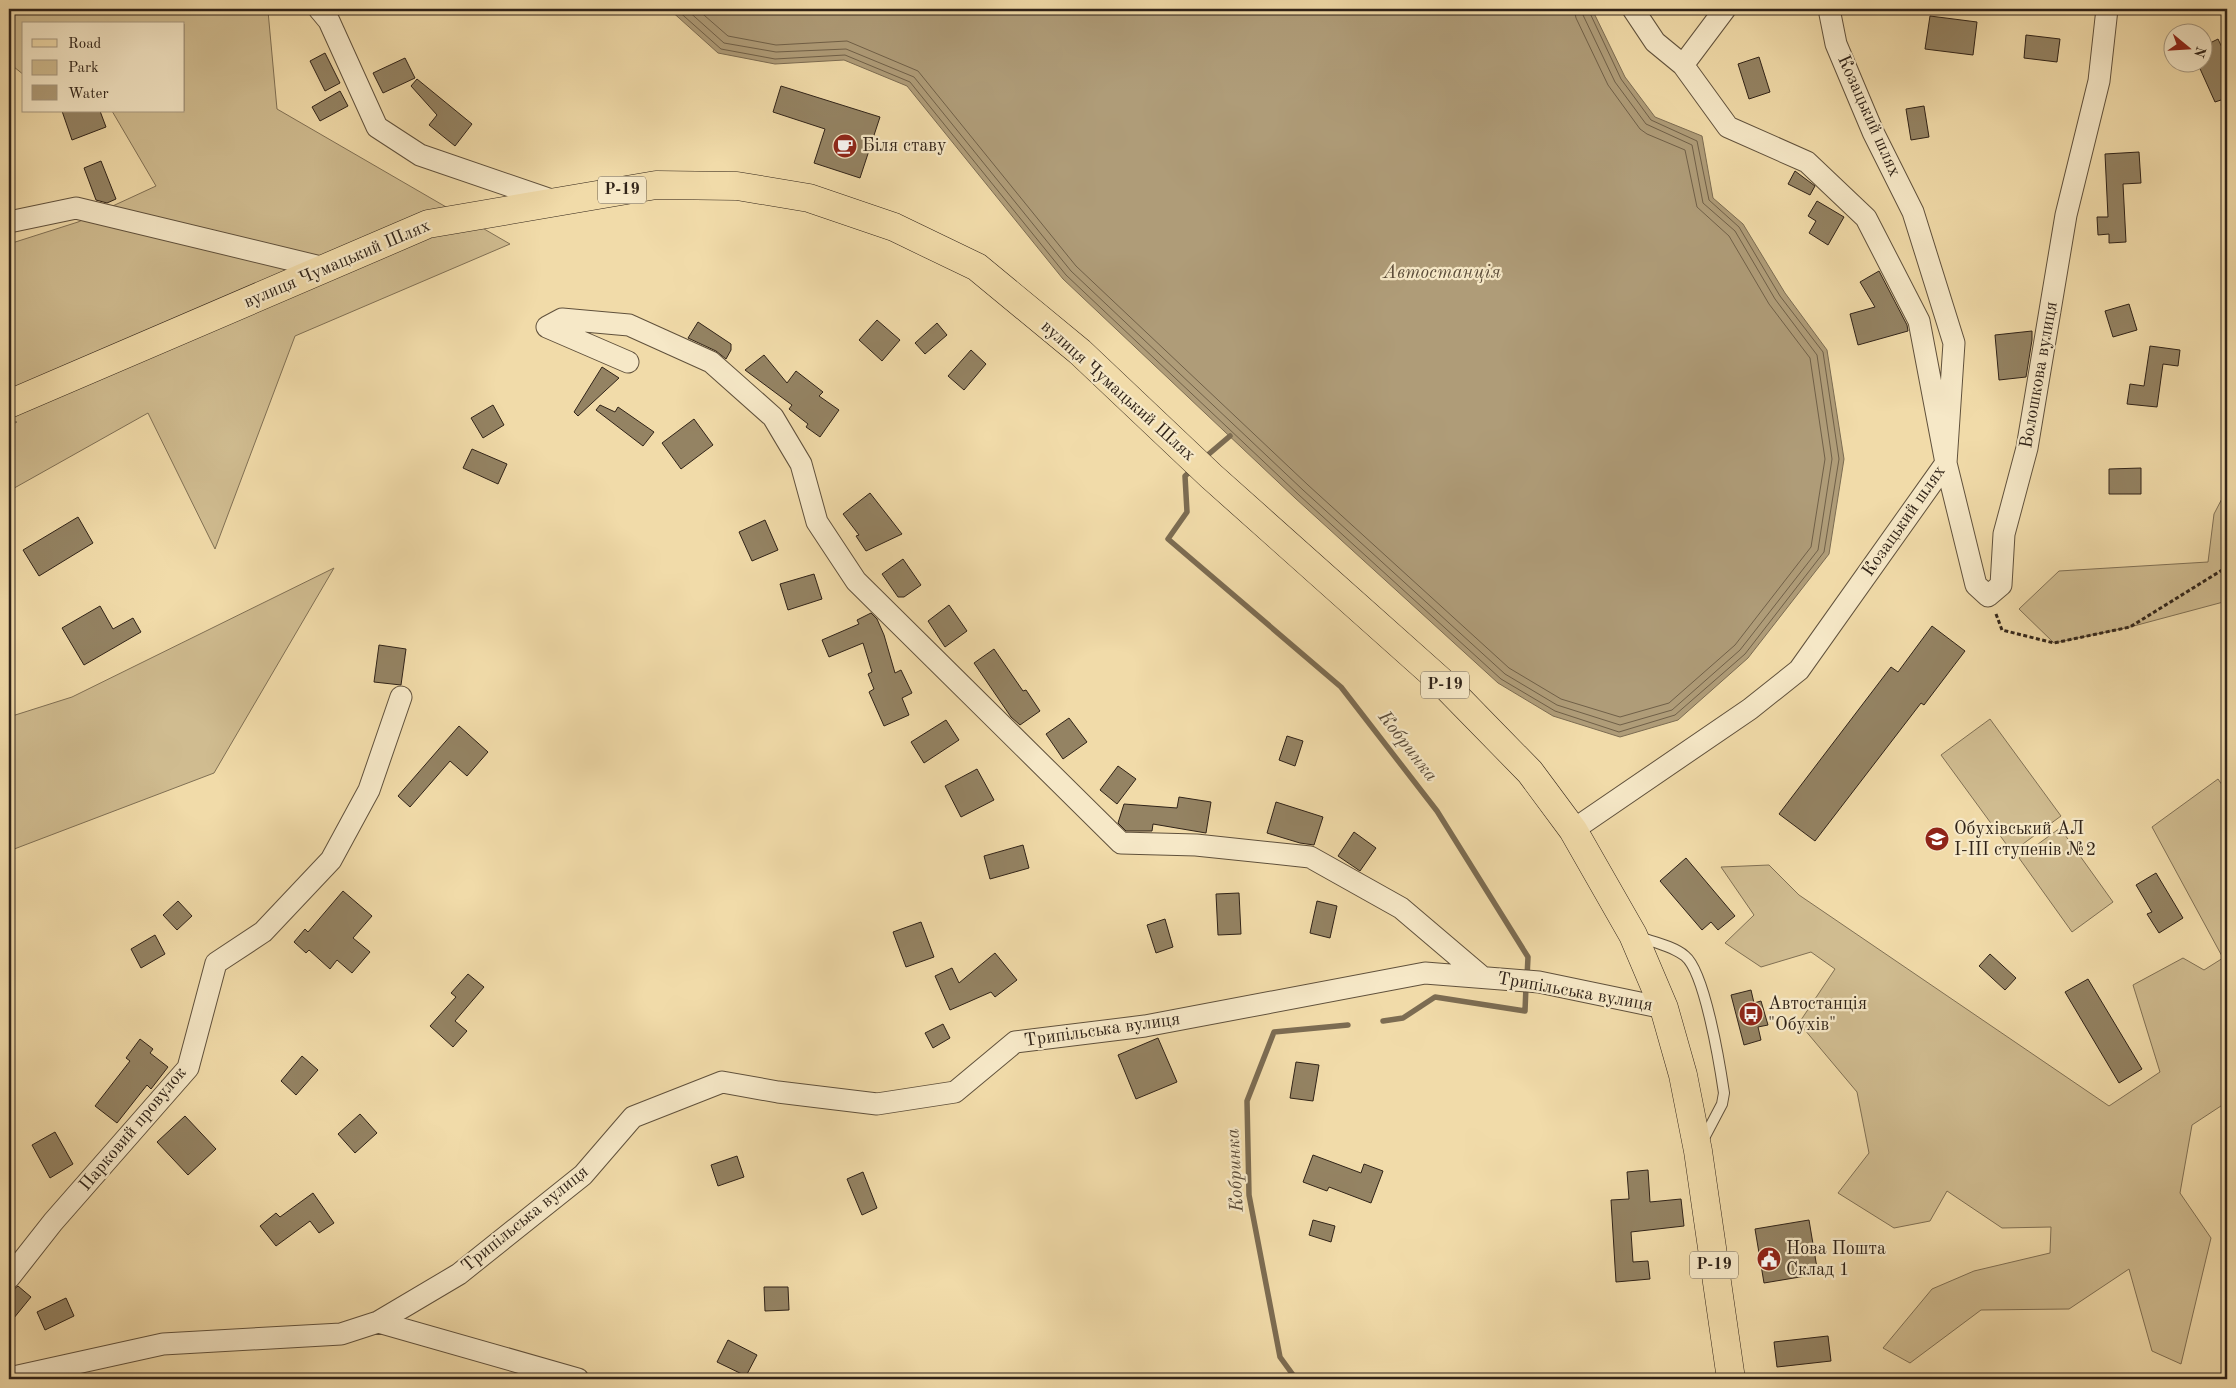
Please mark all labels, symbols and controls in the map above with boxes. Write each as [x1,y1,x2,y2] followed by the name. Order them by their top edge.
[22,22,185,112] legend
[2164,22,2214,72] north arrow
[68,37,102,52] text: Road
[2191,44,2208,59] text: N
[1834,52,1904,180] street label: Козацький шлях
[68,61,99,76] text: Park
[68,87,109,102] text: Water
[832,133,858,159] cafe icon: Біля ставу
[862,137,947,155] place label: Біля ставу
[598,176,646,204] road number: Р-19
[241,217,433,311] street label: вулиця Чумацький Шлях
[1382,264,1501,283] water label: Автостанція
[2017,300,2061,450] street label: Волошкова вулиця
[1037,317,1199,465] street label: вулиця Чумацький Шлях
[1859,462,1949,580] street label: Козацький шлях
[1421,672,1469,698] road number: Р-19
[1373,707,1441,786] water label: Кобринка
[1954,820,2096,859] place label: Обухівський АЛ І-ІІІ ступенів №2
[1924,826,1950,852] school or university icon: Обухівський АЛ І-ІІІ ступенів №2
[1496,969,1654,1015] street label: Трипільська вулиця
[1768,995,1867,1034] place label: Автостанція "Обухів"
[1738,1001,1764,1027] bus stop icon: Автостанція "Обухів"
[1023,1010,1181,1050] street label: Трипільська вулиця
[76,1064,190,1194] street label: Парковий провулок
[1223,1128,1248,1213] water label: Кобринка
[458,1162,592,1276] street label: Трипільська вулиця
[1786,1240,1886,1279] place label: Нова Пошта Склад 1
[1756,1246,1782,1272] public building icon: Нова Пошта Склад 1
[1690,1252,1738,1278] road number: Р-19

